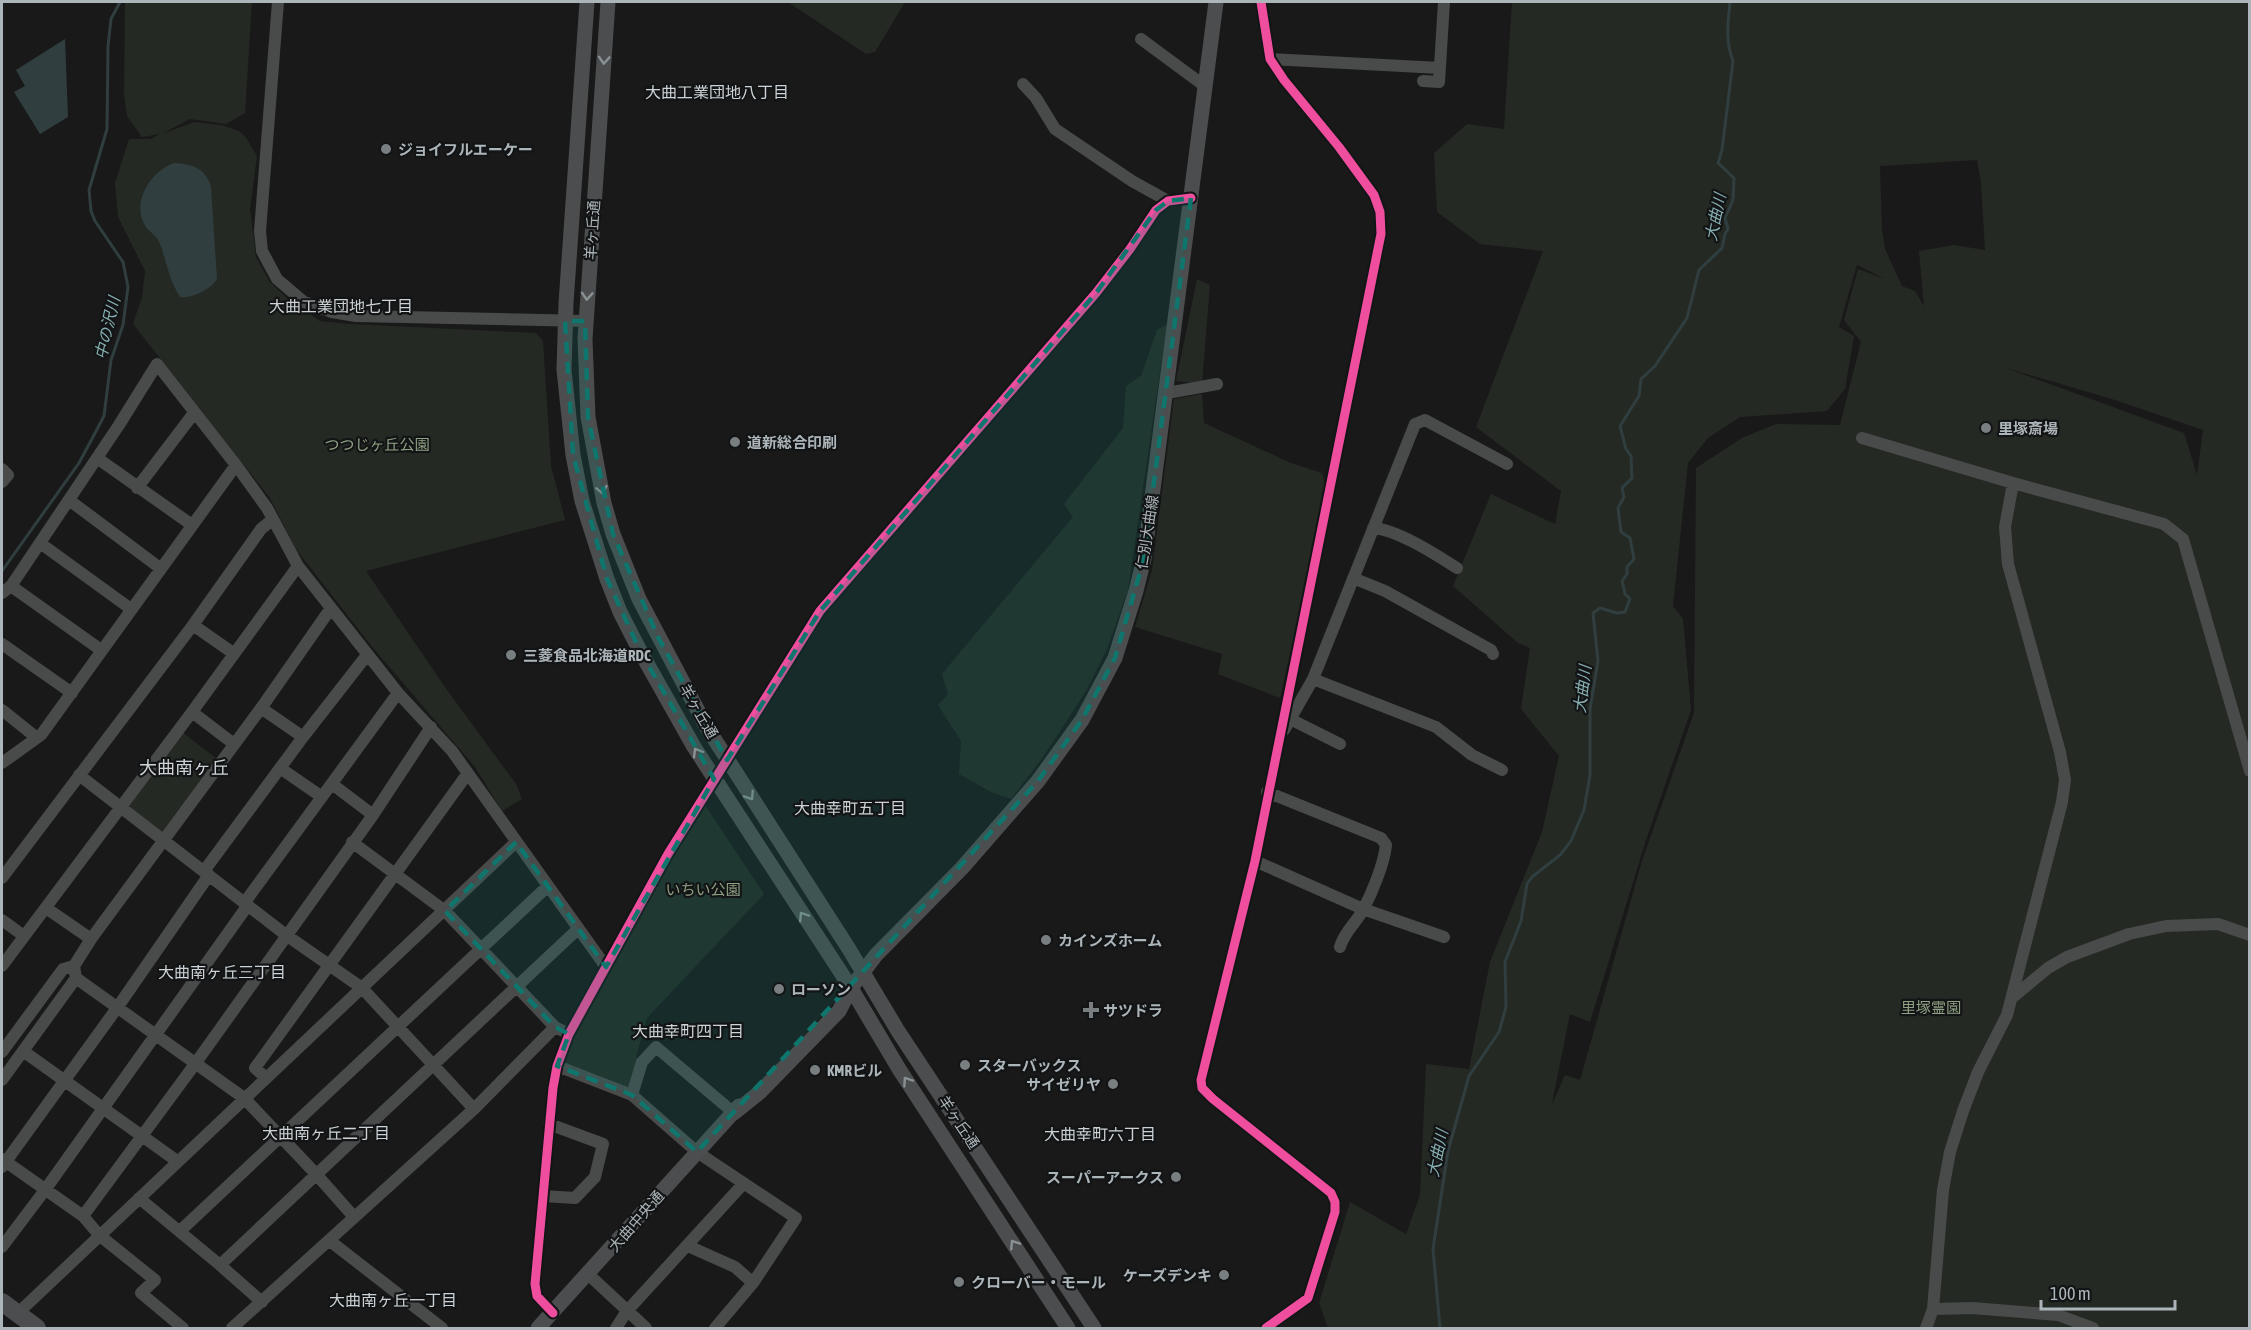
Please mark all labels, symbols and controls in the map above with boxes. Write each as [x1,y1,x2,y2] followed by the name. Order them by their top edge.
[598,55,611,64] one-way arrow
[645,83,789,101] district label: 大曲工業団地八丁目
[398,141,533,158] place label: ジョイフルエーケー
[379,142,393,156] marker: ジョイフルエーケー
[1701,190,1729,242] water label: 大曲川
[581,199,603,261] street label: 羊ヶ丘通
[581,292,594,301] one-way arrow
[91,293,123,361] water label: 中の沢川
[269,297,413,315] district label: 大曲工業団地七丁目
[1998,420,2058,437] place label: 里塚斎場
[1979,421,1993,435] marker: 里塚斎場
[747,434,837,451] place label: 道新総合印刷
[728,435,742,449] marker: 道新総合印刷
[324,436,430,453] park label: つつじヶ丘公園
[595,485,608,495] one-way arrow
[1133,494,1161,570] street label: 仁別大曲線
[523,647,651,664] place label: 三菱食品北海道RDC
[504,648,518,662] marker: 三菱食品北海道RDC
[1570,662,1594,714] water label: 大曲川
[677,681,721,741] street label: 羊ヶ丘通
[693,748,705,758] one-way arrow
[139,757,229,778] district label: 大曲南ヶ丘
[743,790,755,800] one-way arrow
[794,799,906,817] district label: 大曲幸町五丁目
[665,881,741,898] park label: いちい公園
[799,912,811,922] one-way arrow
[1058,932,1162,949] place label: カインズホーム
[1039,933,1053,947] marker: カインズホーム
[158,963,286,981] district label: 大曲南ヶ丘三丁目
[791,981,851,998] place label: ローソン
[772,982,786,996] marker: ローソン
[1901,999,1961,1016] park label: 里塚霊園
[1103,1002,1163,1019] place label: サツドラ
[1084,1003,1098,1017] marker: サツドラ
[632,1022,744,1040] district label: 大曲幸町四丁目
[977,1057,1081,1074] place label: スターバックス
[958,1058,972,1072] marker: スターバックス
[827,1062,882,1079] place label: KMRビル
[808,1063,822,1077] marker: KMRビル
[1026,1076,1101,1093] place label: サイゼリヤ
[902,1077,914,1087] one-way arrow
[1106,1077,1120,1091] marker: サイゼリヤ
[935,1092,983,1152] street label: 羊ヶ丘通
[262,1124,390,1142] district label: 大曲南ヶ丘二丁目
[1044,1125,1156,1143] district label: 大曲幸町六丁目
[1423,1126,1451,1178] water label: 大曲川
[1046,1169,1164,1186] place label: スーパーアークス
[1169,1170,1183,1184] marker: スーパーアークス
[605,1187,667,1255] street label: 大曲中央通
[1010,1240,1021,1251] one-way arrow
[1123,1267,1212,1284] place label: ケーズデンキ
[1217,1268,1231,1282] marker: ケーズデンキ
[2041,1273,2174,1311] scale bar
[971,1274,1106,1291] place label: クローバー・モール
[952,1275,966,1289] marker: クローバー・モール
[2050,1283,2091,1304] text: 100 m
[329,1291,457,1309] district label: 大曲南ヶ丘一丁目

